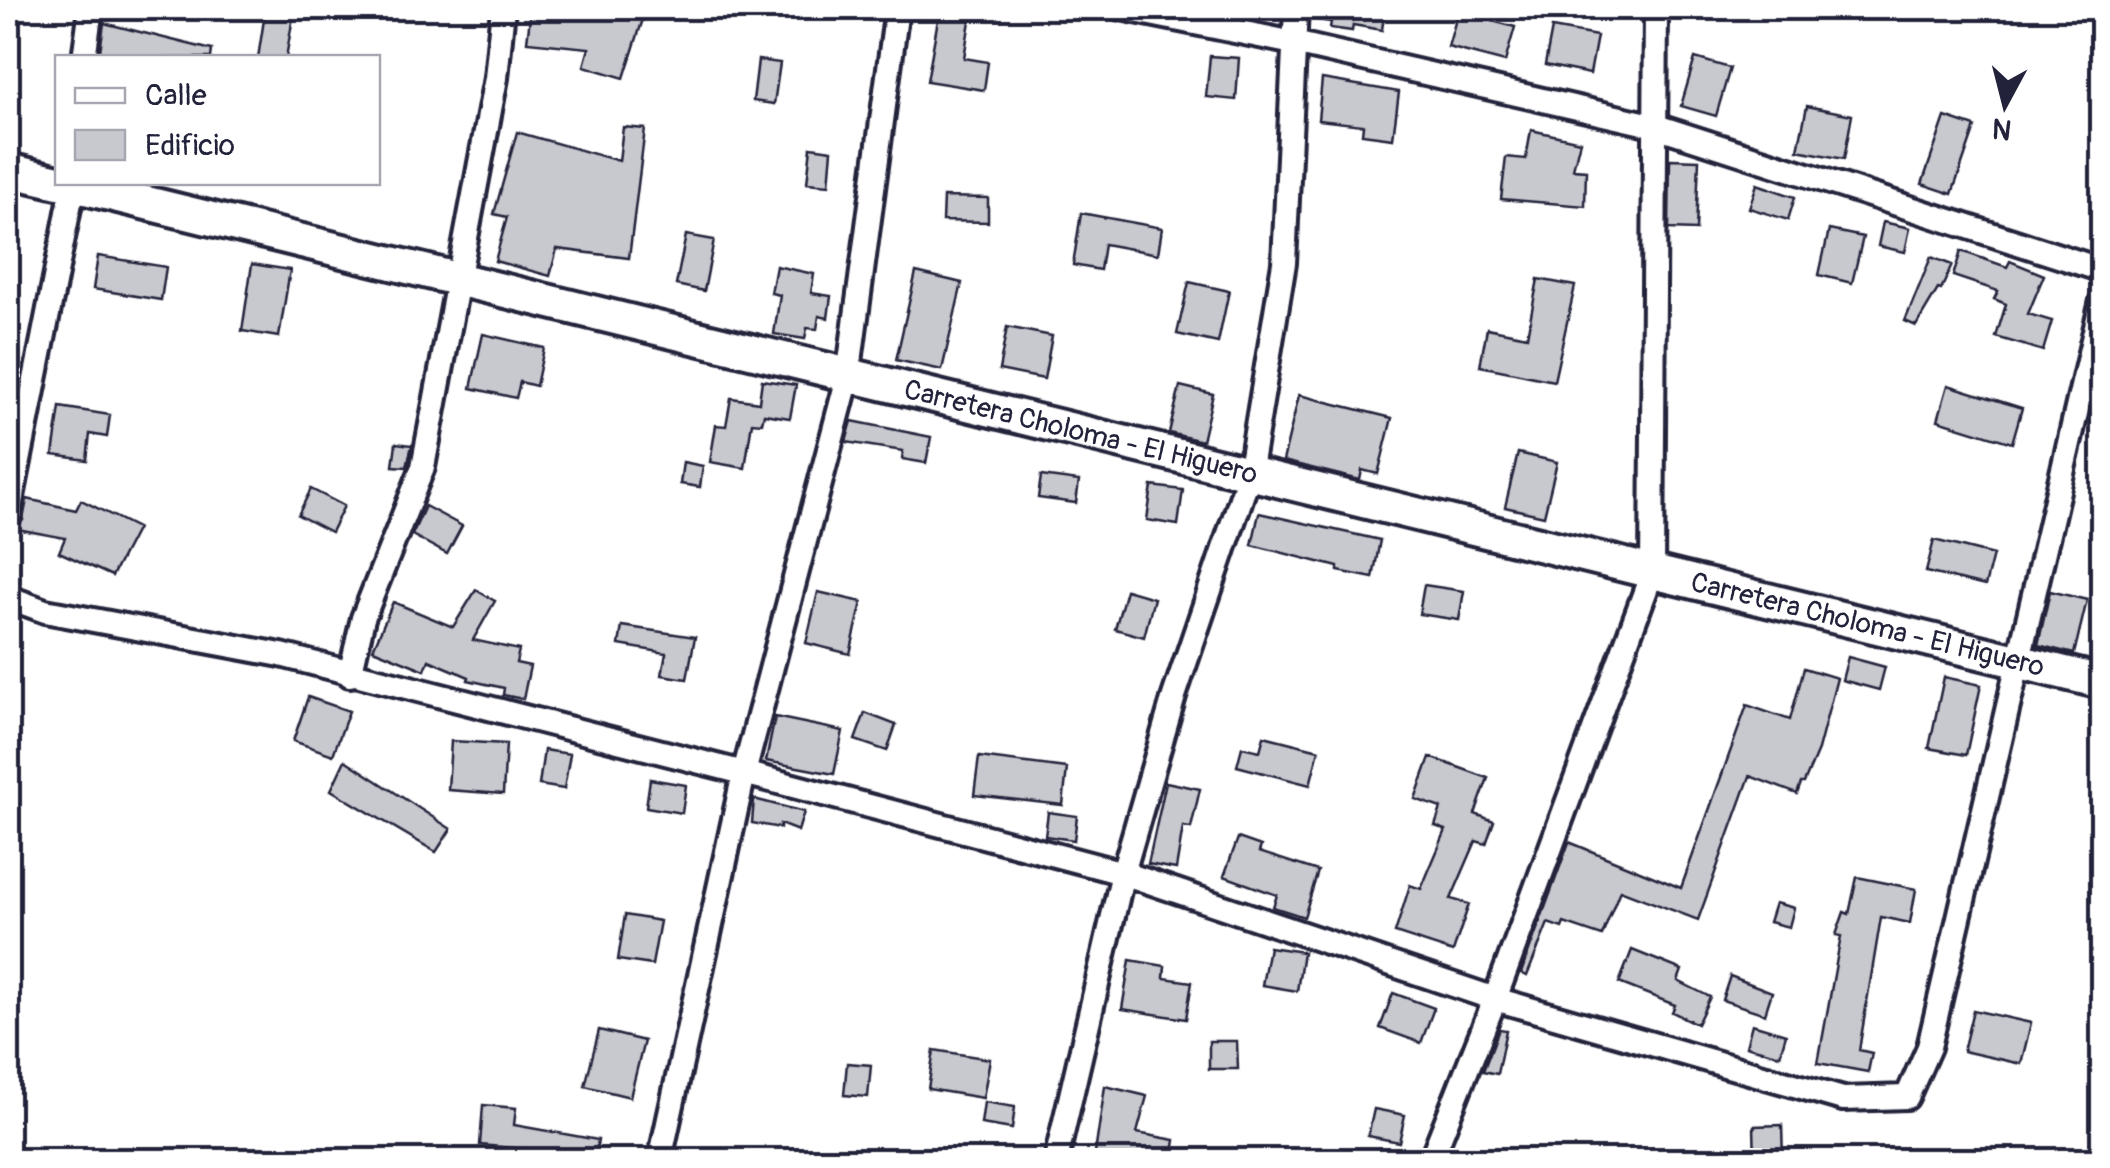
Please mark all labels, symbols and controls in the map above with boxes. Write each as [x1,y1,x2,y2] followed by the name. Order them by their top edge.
[55,55,380,185] legend
[1955,55,2055,155] north arrow
[145,77,207,114] text: Calle
[1991,110,2014,147] text: N
[145,127,235,164] text: Edificio
[901,372,1261,492] street label: Carretera Choloma - El Higuero
[1687,564,2048,685] street label: Carretera Choloma - El Higuero

